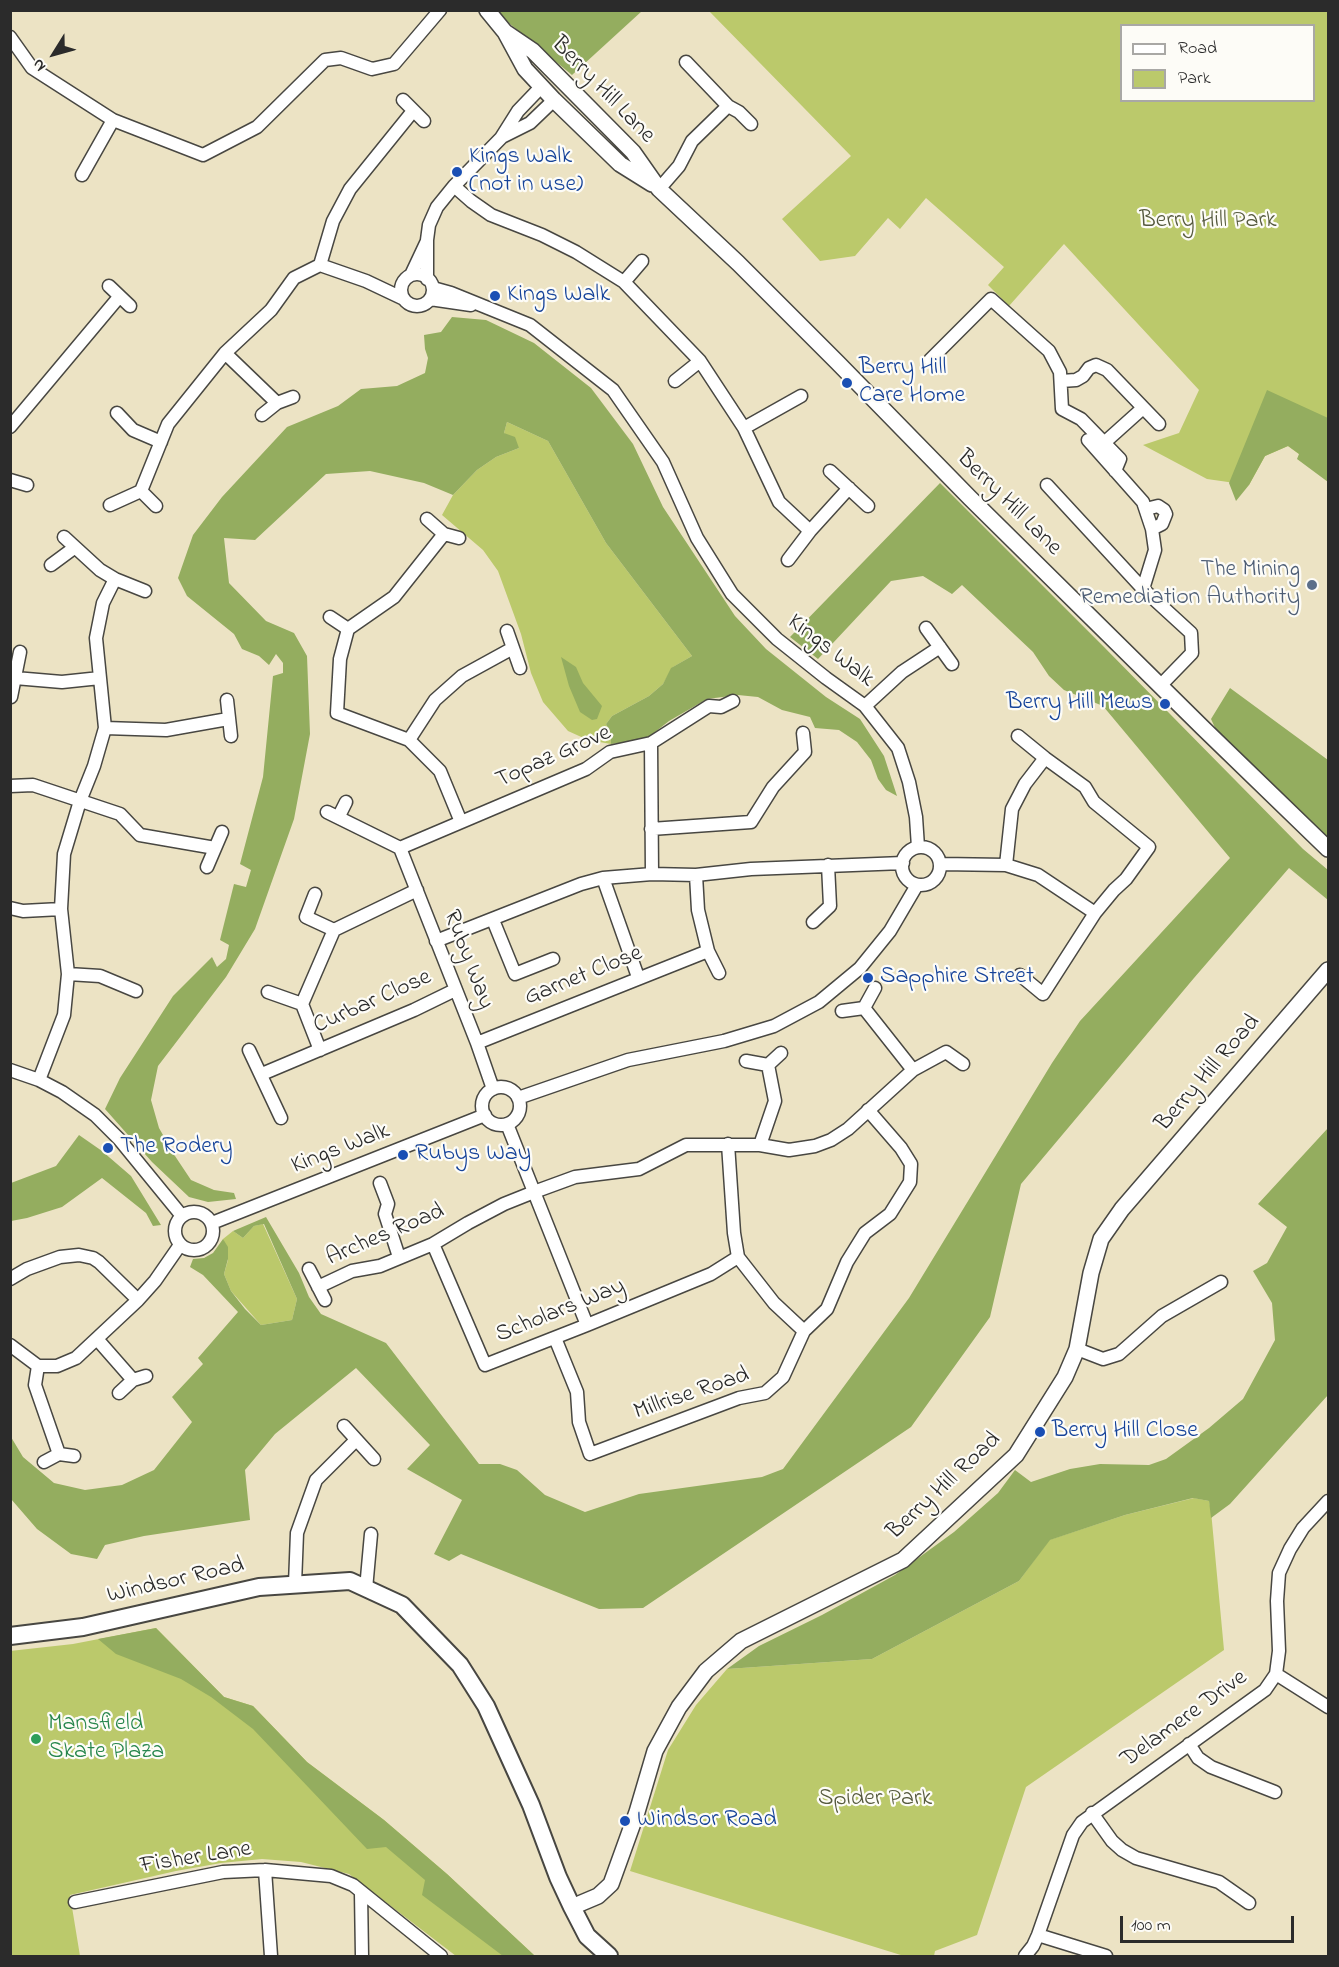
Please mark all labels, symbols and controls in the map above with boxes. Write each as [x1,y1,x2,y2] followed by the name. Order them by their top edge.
[24,24,84,84] north arrow
[1120,24,1315,102] legend
[544,31,660,151] street label: Berry Hill Lane
[1178,36,1217,62] text: Road
[27,53,52,76] text: N
[1178,66,1211,92] text: Park
[469,144,583,200] place label: Kings Walk (not in use)
[450,165,464,179] marker: Kings Walk (not in use)
[1140,208,1276,236] park label: Berry Hill Park
[507,282,610,310] place label: Kings Walk
[488,289,502,303] marker: Kings Walk
[859,355,965,411] place label: Berry Hill Care Home
[840,376,854,390] marker: Berry Hill Care Home
[949,445,1067,563] street label: Berry Hill Lane
[1080,557,1300,613] place label: The Mining Remediation Authority
[1305,578,1319,592] marker: The Mining Remediation Authority
[781,609,879,695] street label: Kings Walk
[1006,690,1153,718] place label: Berry Hill Mews
[1158,697,1172,711] marker: Berry Hill Mews
[492,720,616,796] street label: Topaz Grove
[435,906,499,1014] street label: Ruby Way
[521,940,647,1014] street label: Garnet Close
[310,964,436,1042] street label: Curbar Close
[880,964,1034,992] place label: Sapphire Street
[861,971,875,985] marker: Sapphire Street
[1150,1010,1268,1138] street label: Berry Hill Road
[288,1118,394,1182] street label: Kings Walk
[120,1134,233,1162] place label: The Rodery
[101,1141,115,1155] marker: The Rodery
[415,1141,531,1169] place label: Rubys Way
[396,1148,410,1162] marker: Rubys Way
[323,1198,449,1274] street label: Arches Road
[492,1273,630,1351] street label: Scholars Way
[631,1362,753,1428] street label: Millrise Road
[1052,1418,1198,1446] place label: Berry Hill Close
[1033,1425,1047,1439] marker: Berry Hill Close
[882,1427,1008,1547] street label: Berry Hill Road
[105,1552,247,1612] street label: Windsor Road
[1116,1665,1254,1775] street label: Delamere Drive
[48,1711,164,1767] place label: Mansfield Skate Plaza
[29,1732,43,1746] marker: Mansfield Skate Plaza
[818,1786,932,1814] park label: Spider Park
[637,1807,777,1835] place label: Windsor Road
[618,1814,632,1828] marker: Windsor Road
[138,1836,254,1882] street label: Fisher Lane
[1123,1904,1297,1942] scale bar
[1131,1913,1171,1939] text: 100 m

